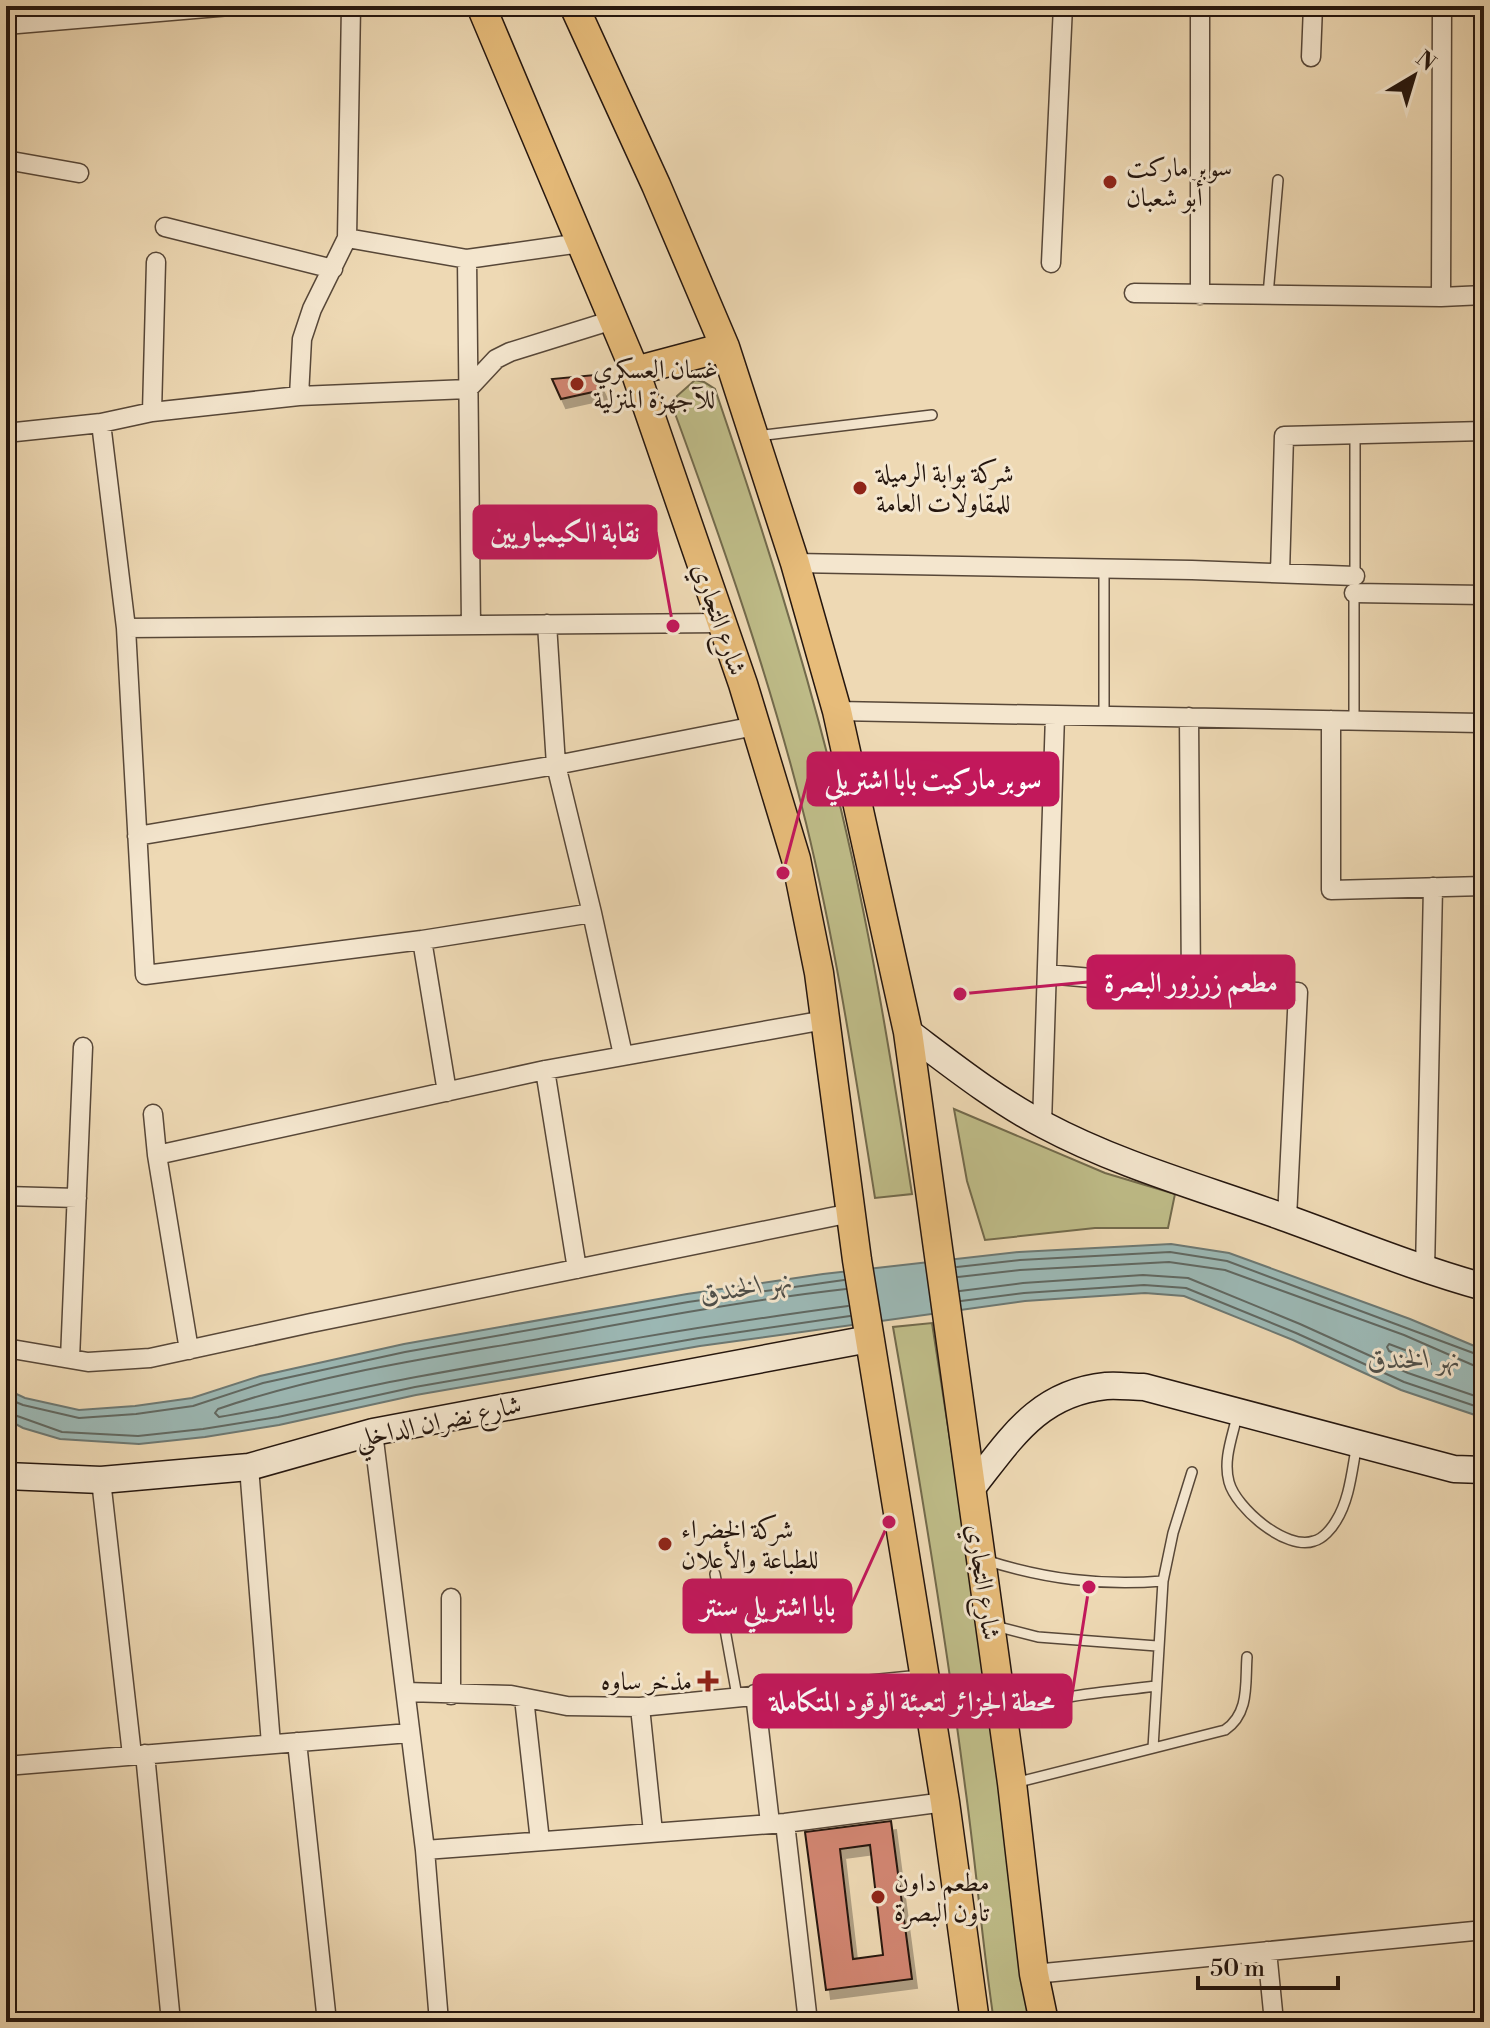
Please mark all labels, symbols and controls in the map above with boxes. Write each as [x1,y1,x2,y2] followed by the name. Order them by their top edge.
[1374,36,1454,116] north arrow
[1410,45,1441,78] text: N
[1126,152,1232,214] place label: سوبر ماركت أبو شعبان
[1101,173,1119,191] marker: سوبر ماركت أبو شعبان
[593,354,718,416] place label: غسان العسكري للآجهزة المنزلية
[568,375,586,393] marker: غسان العسكري للآجهزة المنزلية
[874,457,1014,520] place label: شركة بوابة الرميلة للمقاولات العامة
[851,479,869,497] marker: شركة بوابة الرميلة للمقاولات العامة
[474,506,656,558] callout: نقابة الكيمياويين
[490,516,640,551] text: نقابة الكيمياويين
[680,559,753,682] street label: شارع التجاري
[808,753,1058,805] callout: سوبر ماركيت بابا اشتريلي
[823,763,1042,807] text: سوبر ماركيت بابا اشتريلي
[1088,956,1294,1008] callout: مطعم زرزور البصرة
[1104,966,1278,1008] text: مطعم زرزور البصرة
[697,1263,795,1312] water label: نهر الخندق
[1367,1342,1461,1377] water label: نهر الخندق
[352,1389,526,1463] street label: شارع نضران الداخلي
[681,1513,819,1576] place label: شركة الخضراء للطباعة والأعلان
[954,1522,1007,1643] street label: شارع التجاري
[656,1535,674,1553] marker: شركة الخضراء للطباعة والأعلان
[684,1580,851,1632] callout: بابا اشتريلي سنتر
[697,1590,836,1634] text: بابا اشتريلي سنتر
[601,1666,692,1698] place label: مذخر ساوه
[699,1672,717,1690] marker: مذخر ساوه
[754,1675,1071,1727] callout: محطة الجزائر لتعبئة الوقود المتكاملة
[768,1685,1055,1720] text: محطة الجزائر لتعبئة الوقود المتكاملة
[894,1867,990,1929] place label: مطعم داون تاون البصرة
[869,1888,887,1906] marker: مطعم داون تاون البصرة
[1198,1940,1338,1990] scale bar
[1210,1954,1265,1984] text: 50 m

